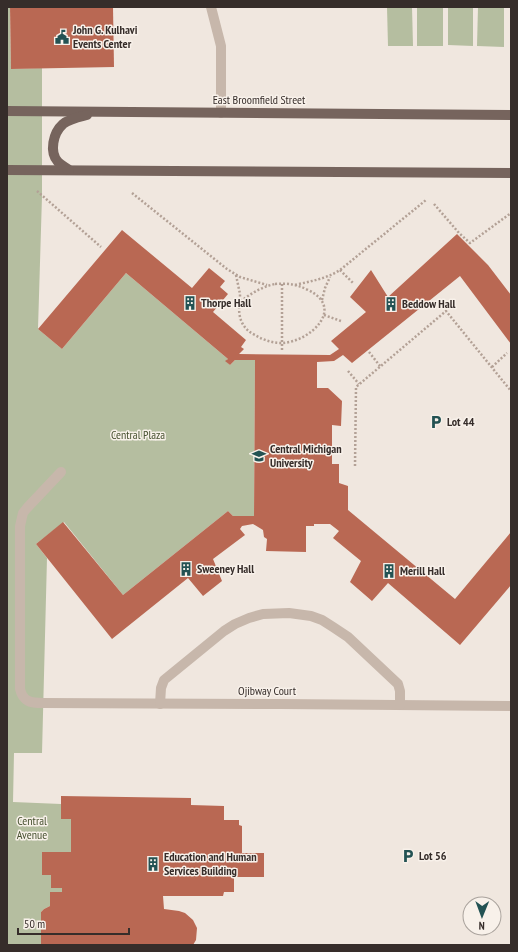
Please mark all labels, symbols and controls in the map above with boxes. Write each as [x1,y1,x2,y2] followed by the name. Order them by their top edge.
[72,22,138,51] place label: John G. Kulhavi Events Center
[54,29,70,45] public building icon: John G. Kulhavi Events Center
[213,92,306,107] street label: East Broomfield Street
[182,295,198,311] building icon: Thorpe Hall
[201,295,251,310] place label: Thorpe Hall
[383,296,399,312] building icon: Beddow Hall
[402,296,456,311] place label: Beddow Hall
[428,414,444,430] parking icon: Lot 44
[447,414,475,429] place label: Lot 44
[111,427,165,442] park label: Central Plaza
[270,441,342,470] place label: Central Michigan University
[251,448,267,464] school or university icon: Central Michigan University
[178,561,194,577] building icon: Sweeney Hall
[197,561,254,576] place label: Sweeney Hall
[381,563,397,579] building icon: Merill Hall
[400,563,445,578] place label: Merill Hall
[238,683,297,698] street label: Ojibway Court
[17,813,47,842] park label: Central Avenue
[400,848,416,864] parking icon: Lot 56
[419,848,447,863] place label: Lot 56
[164,849,257,878] place label: Education and Human Services Building
[145,856,161,872] building icon: Education and Human Services Building
[462,896,502,936] north arrow
[18,910,129,936] scale bar
[24,916,45,931] text: 50 m
[479,919,485,933] text: N

